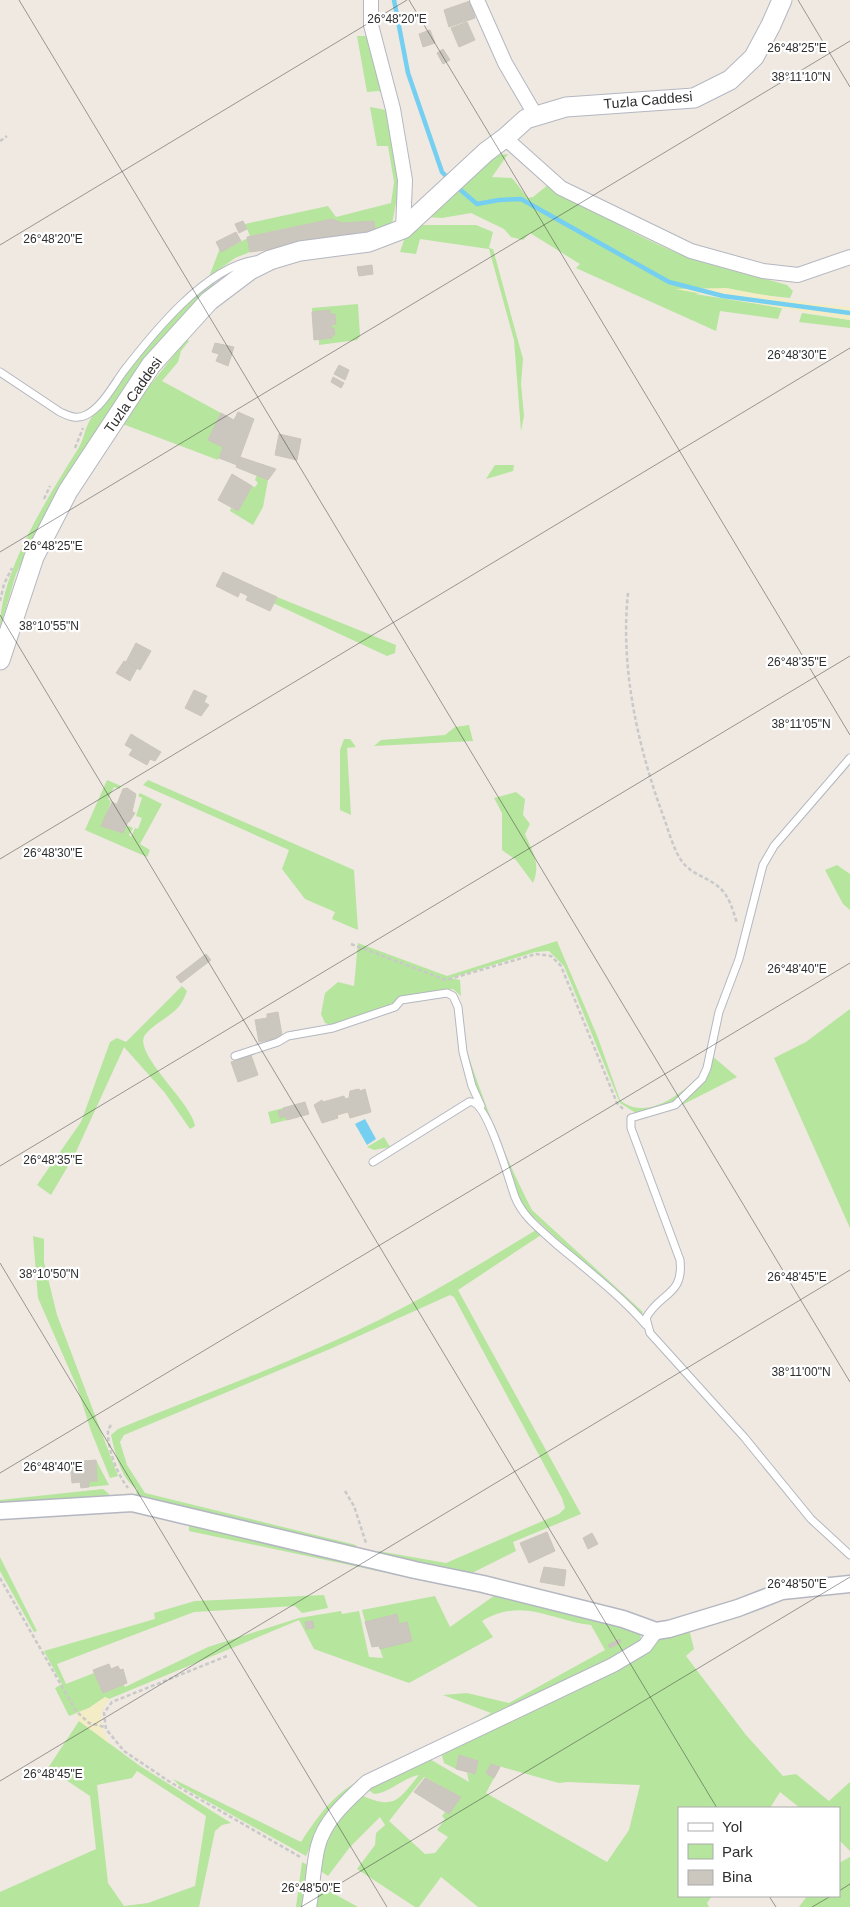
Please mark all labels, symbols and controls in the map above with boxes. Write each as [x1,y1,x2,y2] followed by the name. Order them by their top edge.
[367,12,427,26] text: 26°48'20"E
[767,41,827,55] text: 26°48'25"E
[771,70,831,84] text: 38°11'10"N
[603,88,693,112] street label: Tuzla Caddesi
[23,232,83,246] text: 26°48'20"E
[767,348,827,362] text: 26°48'30"E
[101,354,165,436] street label: Tuzla Caddesi
[23,539,83,553] text: 26°48'25"E
[19,619,79,633] text: 38°10'55"N
[767,655,827,669] text: 26°48'35"E
[771,717,831,731] text: 38°11'05"N
[23,846,83,860] text: 26°48'30"E
[767,962,827,976] text: 26°48'40"E
[23,1153,83,1167] text: 26°48'35"E
[19,1267,79,1281] text: 38°10'50"N
[767,1270,827,1284] text: 26°48'45"E
[771,1365,831,1379] text: 38°11'00"N
[23,1460,83,1474] text: 26°48'40"E
[767,1577,827,1591] text: 26°48'50"E
[23,1767,83,1781] text: 26°48'45"E
[678,1807,840,1897] legend
[722,1818,742,1835] text: Yol
[722,1843,753,1860] text: Park
[722,1868,753,1885] text: Bina
[281,1881,341,1895] text: 26°48'50"E

